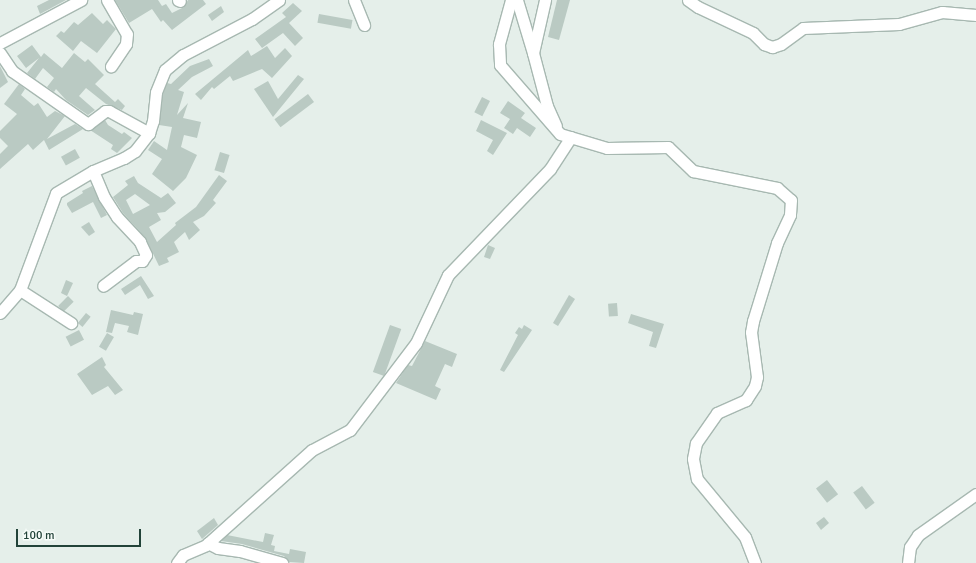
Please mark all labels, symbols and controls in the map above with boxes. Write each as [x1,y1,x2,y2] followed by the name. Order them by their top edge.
[18,521,143,547] scale bar
[23,528,55,543] text: 100 m

